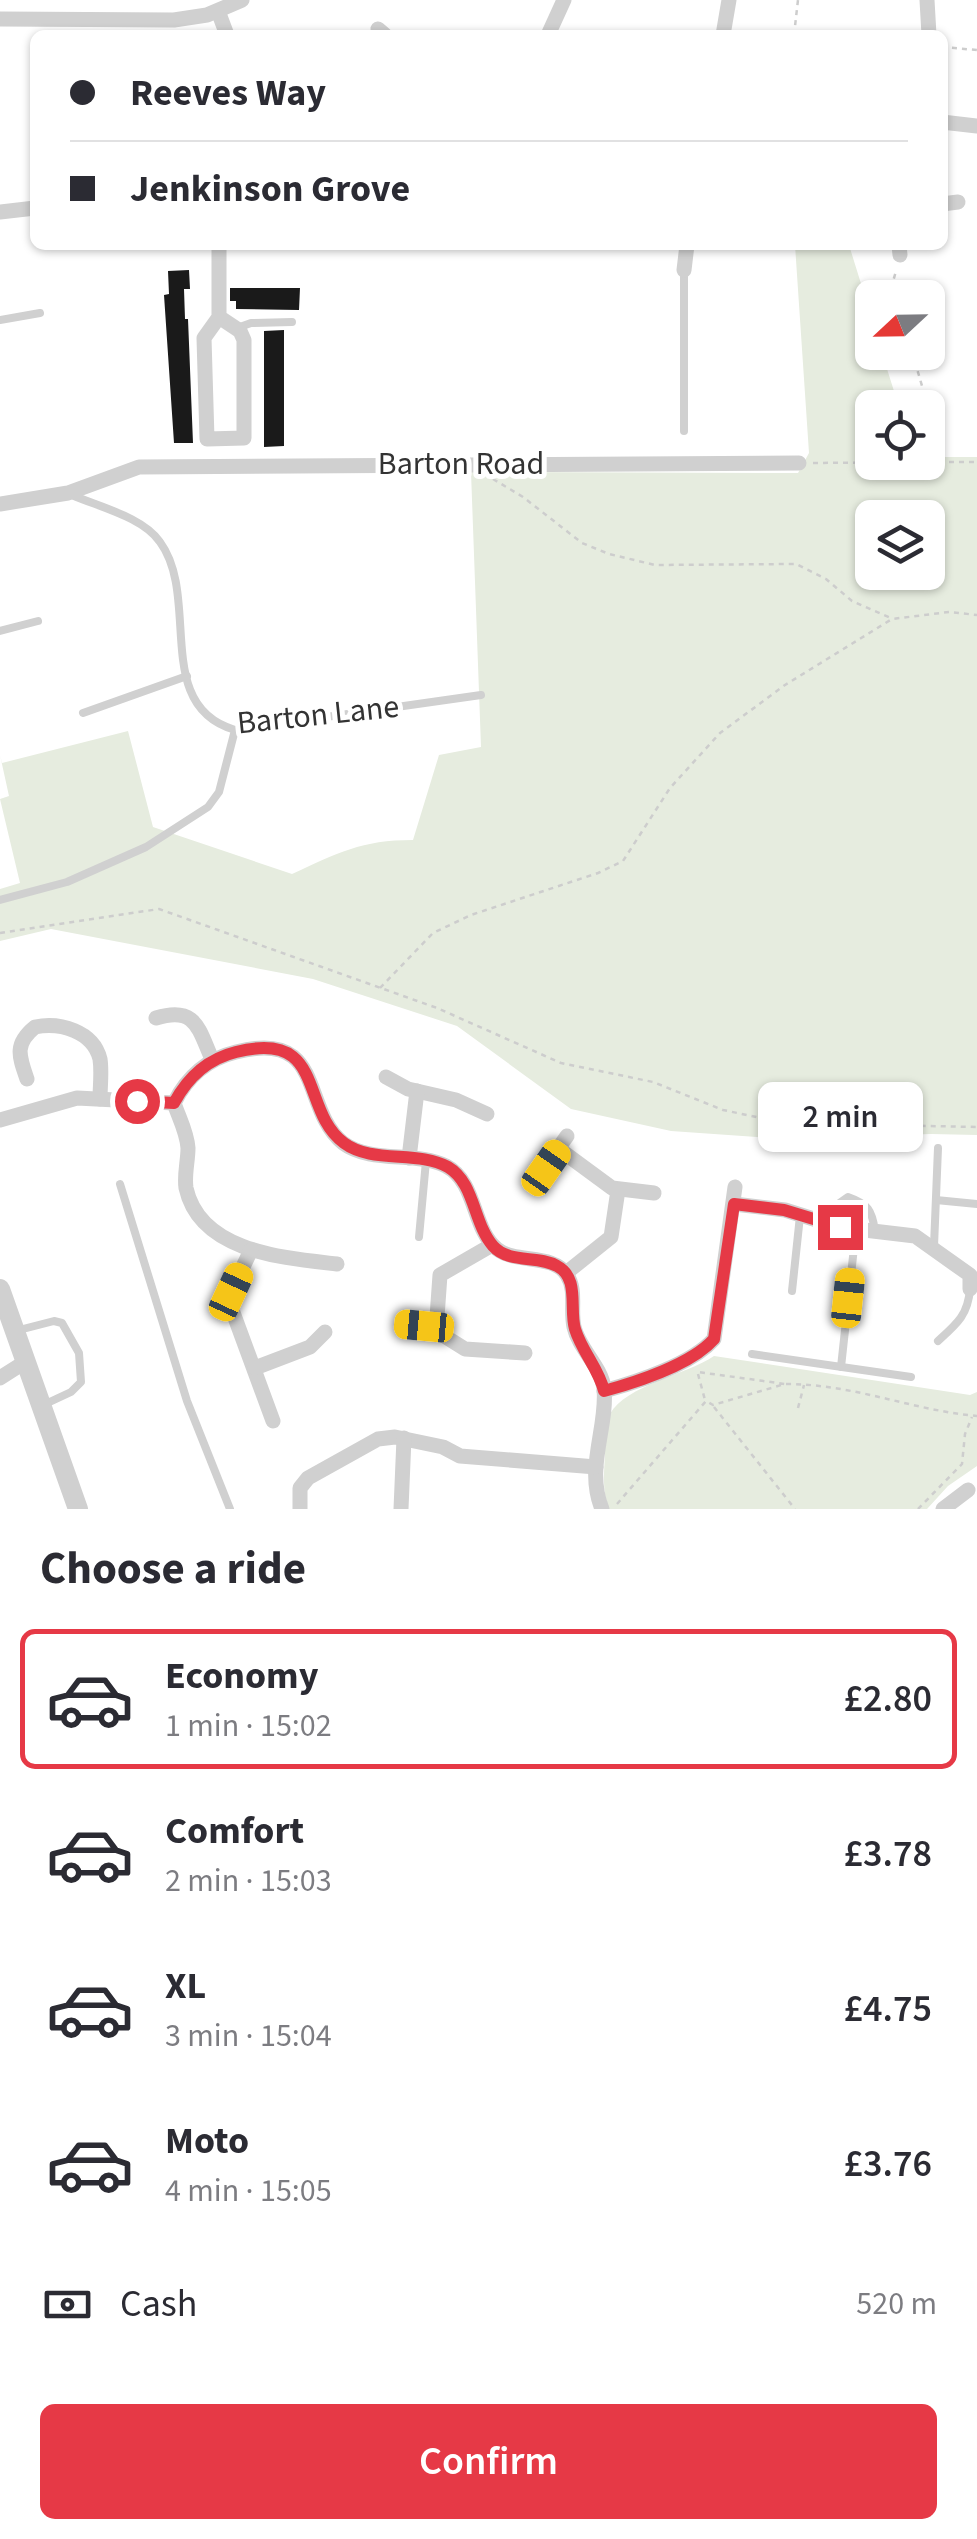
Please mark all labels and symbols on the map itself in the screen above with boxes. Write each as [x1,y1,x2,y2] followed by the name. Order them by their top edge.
[855,280,945,370] north arrow
[378,441,544,487] street label: Barton Road
[235,684,401,746] street label: Barton Lane
[115,1079,160,1124] route start
[758,1082,922,1152] callout: 2 min
[517,1135,575,1201] car
[818,1205,863,1250] route end
[205,1258,257,1326] car
[830,1267,866,1329] car
[393,1308,455,1344] car

